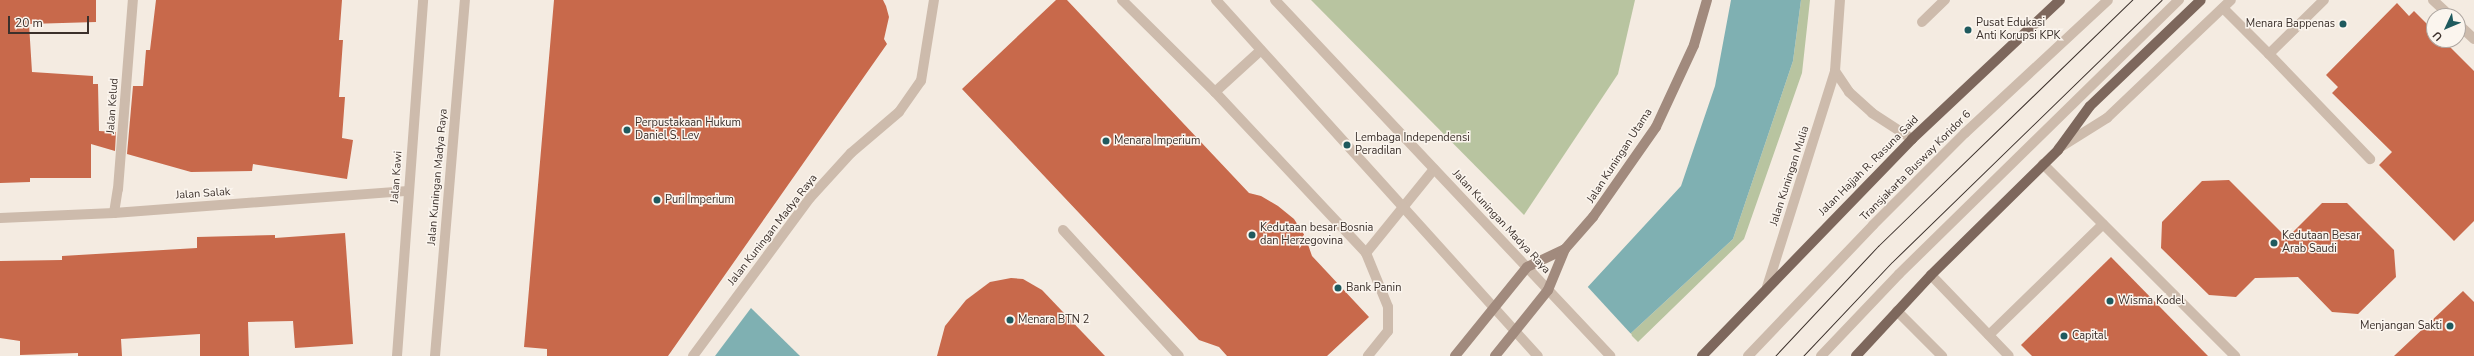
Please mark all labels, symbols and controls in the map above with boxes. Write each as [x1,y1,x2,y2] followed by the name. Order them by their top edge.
[10,8,91,34] scale bar
[2426,8,2466,48] north arrow
[15,15,43,31] text: 20 m
[1976,17,2060,43] place label: Pusat Edukasi Anti Korupsi KPK
[2246,17,2335,31] place label: Menara Bappenas
[2338,19,2348,29] marker: Menara Bappenas
[1963,25,1973,35] marker: Pusat Edukasi Anti Korupsi KPK
[2430,28,2446,44] text: U
[104,78,122,134] street label: Jalan Kelud
[1585,106,1655,206] street label: Jalan Kuningan Utama
[425,108,451,246] street label: Jalan Kuningan Madya Raya
[1858,108,1974,224] street label: Transjakarta Busway Koridor 6
[1816,113,1922,219] street label: Jalan Hajjah R. Rasuna Said
[635,117,741,143] place label: Perpustakaan Hukum Daniel S. Lev
[1768,124,1812,228] street label: Jalan Kuningan Mulia
[622,125,632,135] marker: Perpustakaan Hukum Daniel S. Lev
[1355,132,1470,158] place label: Lembaga Independensi Peradilan
[1114,134,1200,148] place label: Menara Imperium
[1101,136,1111,146] marker: Menara Imperium
[1342,140,1352,150] marker: Lembaga Independensi Peradilan
[389,151,405,203] street label: Jalan Kawi
[1449,167,1553,277] street label: Jalan Kuningan Madya Raya
[726,172,820,288] street label: Jalan Kuningan Madya Raya
[175,186,231,202] street label: Jalan Salak
[665,193,734,207] place label: Puri Imperium
[652,195,662,205] marker: Puri Imperium
[1260,222,1373,248] place label: Kedutaan besar Bosnia dan Herzegovina
[1247,230,1257,240] marker: Kedutaan besar Bosnia dan Herzegovina
[2282,230,2360,256] place label: Kedutaan Besar Arab Saudi
[2269,238,2279,248] marker: Kedutaan Besar Arab Saudi
[1346,281,1401,295] place label: Bank Panin
[1333,283,1343,293] marker: Bank Panin
[2118,294,2184,308] place label: Wisma Kodel
[2105,296,2115,306] marker: Wisma Kodel
[1018,313,1089,327] place label: Menara BTN 2
[1005,315,1015,325] marker: Menara BTN 2
[2360,319,2442,333] place label: Menjangan Sakti
[2445,321,2455,331] marker: Menjangan Sakti
[2072,329,2107,343] place label: Capital
[2059,331,2069,341] marker: Capital

